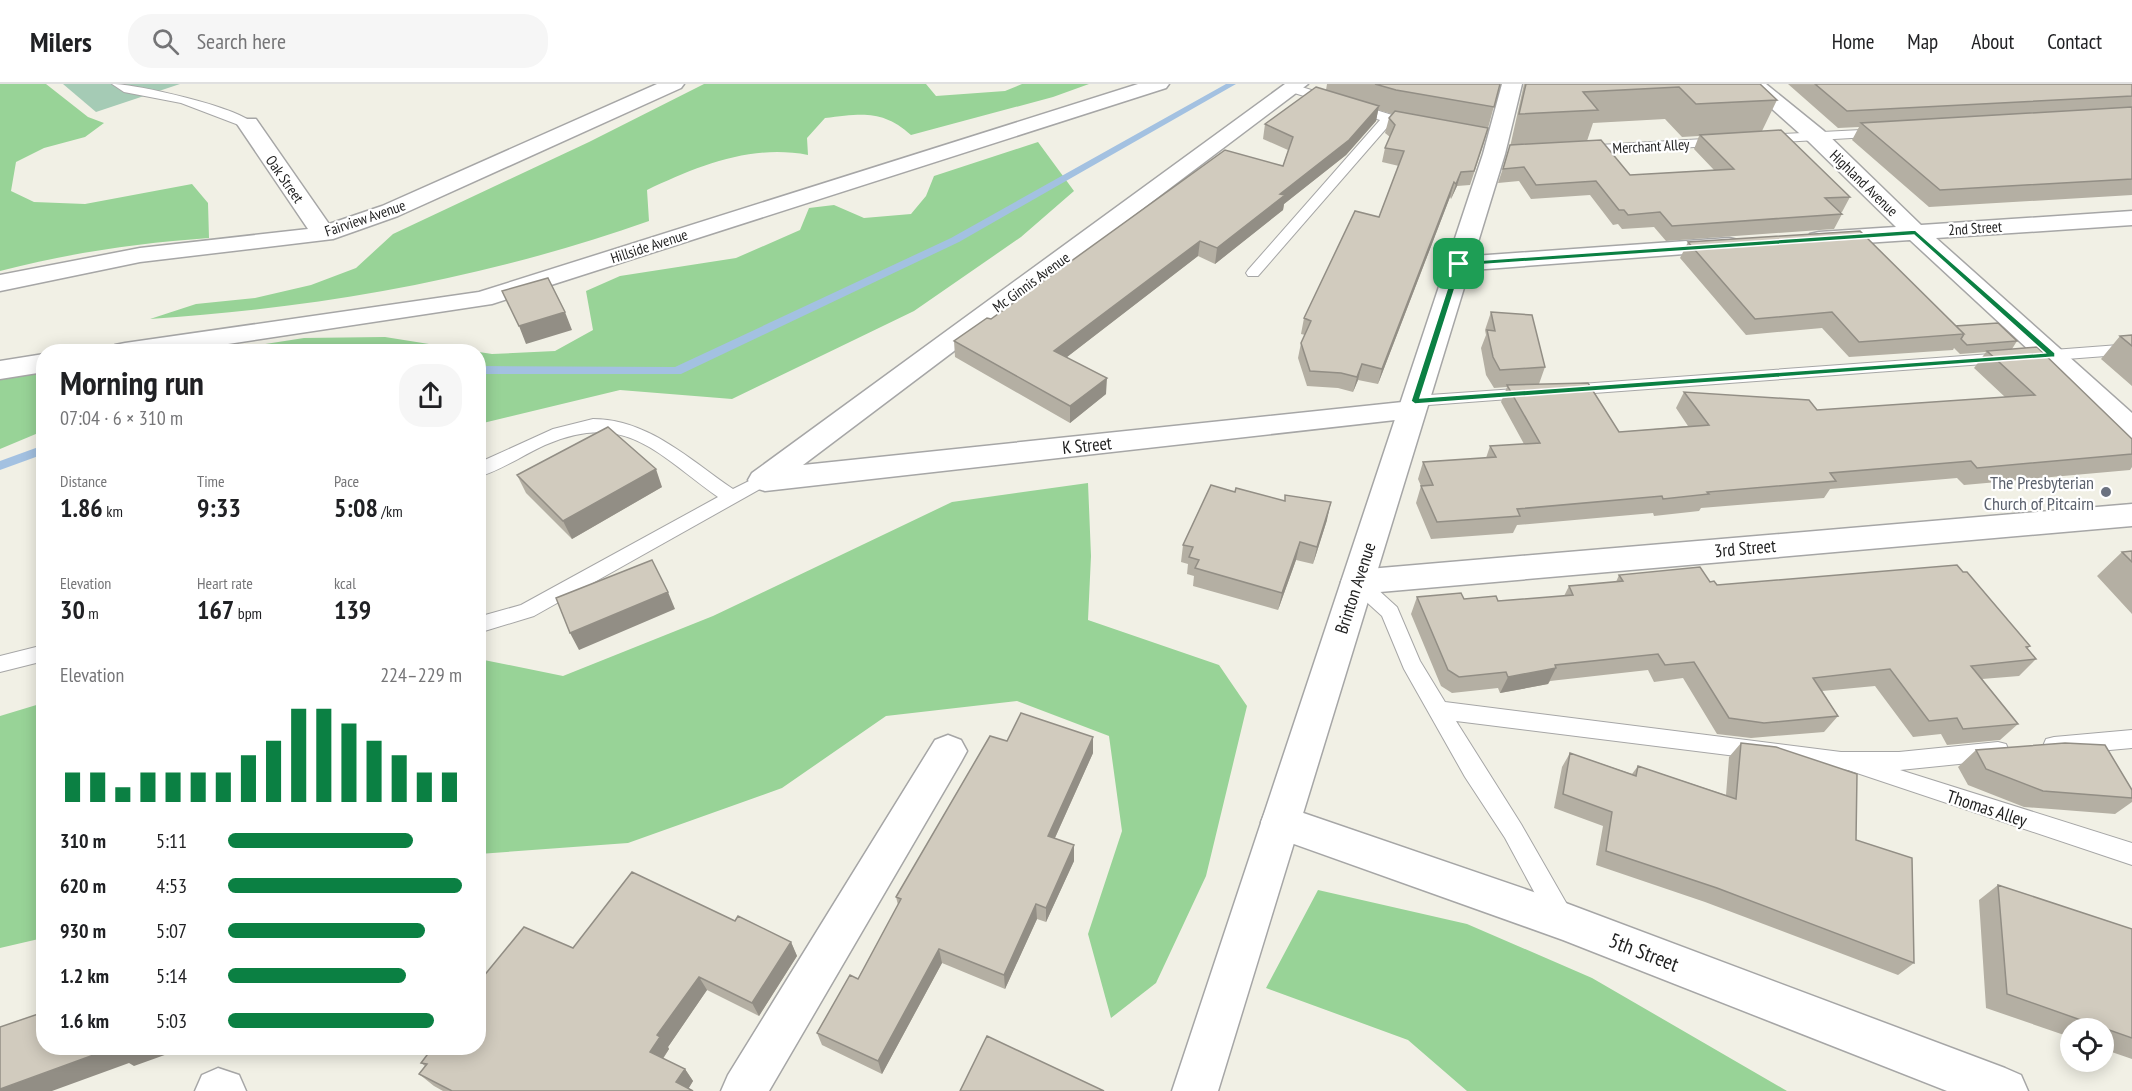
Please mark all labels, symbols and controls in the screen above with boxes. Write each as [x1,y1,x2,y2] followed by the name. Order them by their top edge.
[128,14,548,68] search box
[30,23,92,60] text: Milers
[149,25,182,58] icon: search
[197,27,286,55] text: Search here
[1832,28,1874,55] text: Home
[1907,28,1938,55] text: Map
[1971,28,2014,55] text: About
[2047,28,2102,55] text: Contact
[1612,134,1690,158] street label: Merchant Alley
[1826,146,1902,220] street label: Highland Avenue
[262,151,308,207] street label: Oak Street
[322,195,408,241] street label: Fairview Avenue
[1947,217,2003,239] street label: 2nd Street
[608,225,690,267] street label: Hillside Avenue
[1433,238,1484,289] pin
[1442,247,1475,280] icon: arrive
[989,248,1073,316] street label: Mc Ginnis Avenue
[60,361,204,404] text: Morning run
[399,364,462,427] button: share
[60,405,183,431] text: 07:04 · 6 × 310 m
[1061,431,1113,459] street label: K Street
[60,471,107,491] text: Distance
[197,471,225,491] text: Time
[334,471,359,491] text: Pace
[1984,471,2094,515] place label: The Presbyterian Church of Pitcairn
[2099,485,2113,499] marker: The Presbyterian Church of Pitcairn
[60,491,103,524] text: 1.86
[197,491,241,524] text: 9:33
[334,491,378,524] text: 5:08
[103,501,123,521] text: km
[378,501,403,521] text: /km
[1713,534,1777,562] street label: 3rd Street
[1329,539,1381,637] street label: Brinton Avenue
[60,573,111,593] text: Elevation
[197,573,253,593] text: Heart rate
[334,573,356,593] text: kcal
[60,593,85,626] text: 30
[197,593,234,626] text: 167
[334,593,371,626] text: 139
[85,603,99,623] text: m
[234,603,262,623] text: bpm
[60,662,124,688] text: Elevation
[380,662,462,688] text: 224–229 m
[1944,784,2030,832] street label: Thomas Alley
[60,828,106,854] text: 310 m
[156,828,187,854] text: 5:11
[60,873,106,899] text: 620 m
[156,873,187,899] text: 4:53
[60,918,106,944] text: 930 m
[156,918,187,944] text: 5:07
[1605,926,1683,978] street label: 5th Street
[60,963,109,989] text: 1.2 km
[156,963,187,989] text: 5:14
[60,1008,109,1034] text: 1.6 km
[156,1008,187,1034] text: 5:03
[2060,1018,2114,1072] map controls
[2060,1018,2114,1072] button: locate

